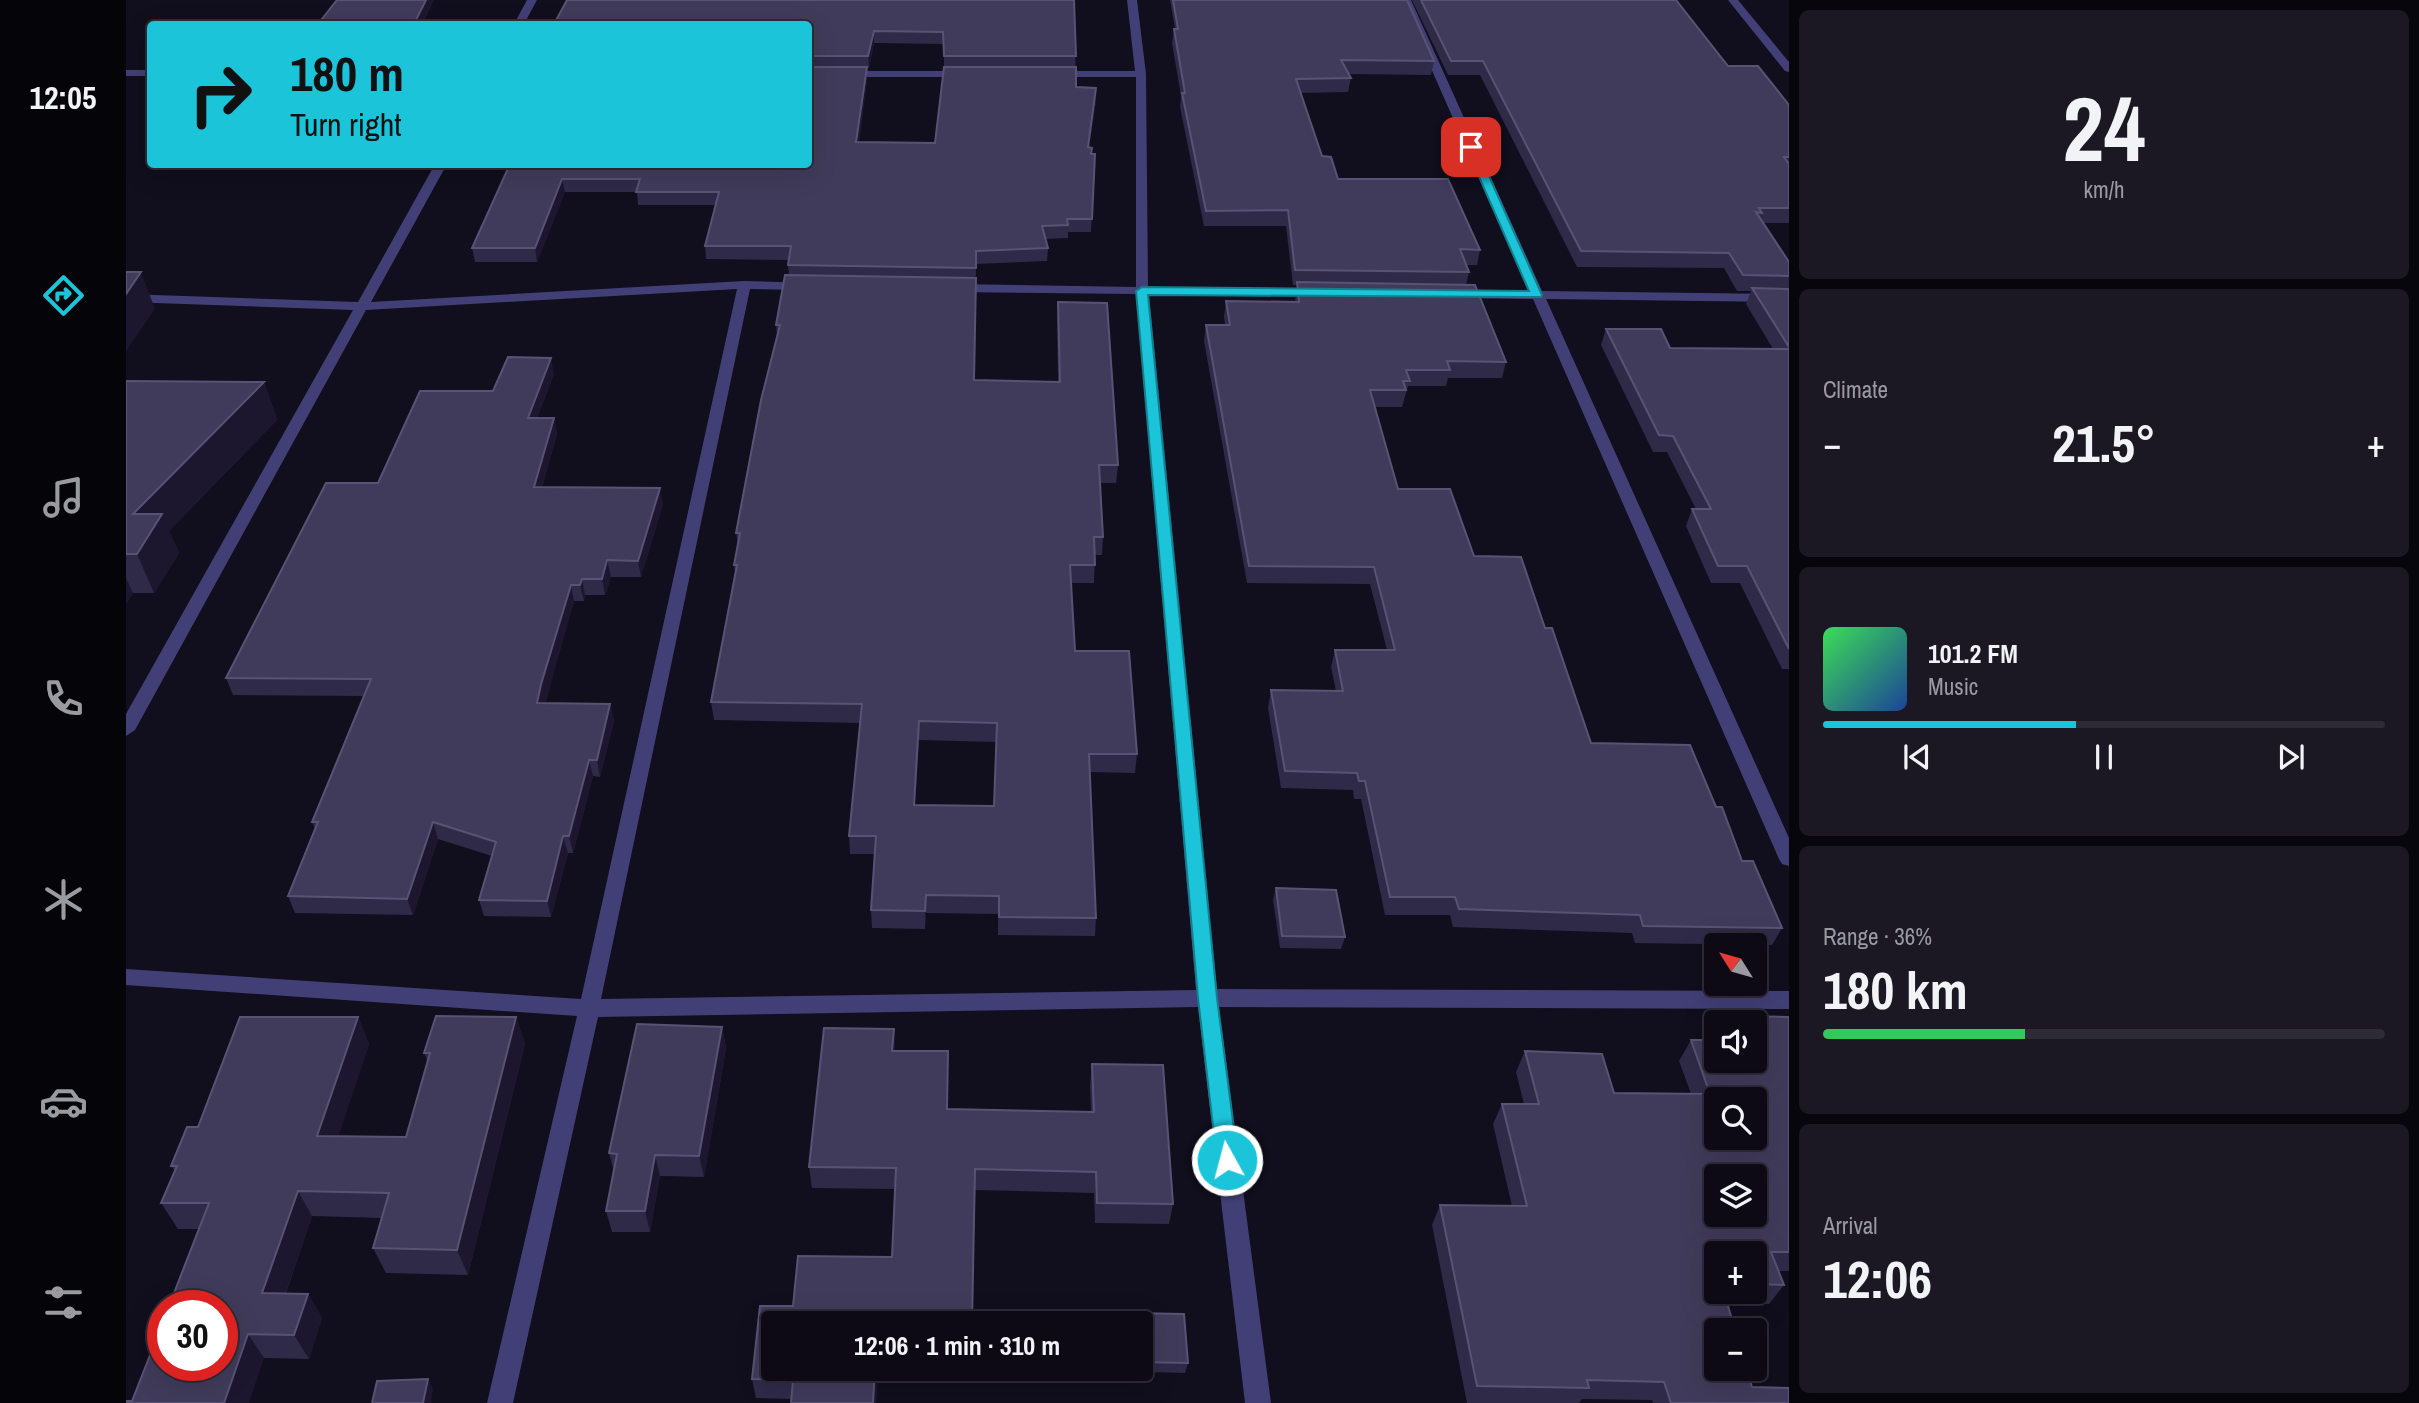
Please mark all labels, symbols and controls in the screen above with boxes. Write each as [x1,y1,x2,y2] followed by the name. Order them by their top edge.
[290,40,404,106] text: 180 m
[175,49,266,140] icon: right
[2063,67,2146,189] text: 24
[29,76,97,119] text: 12:05
[290,103,402,146] text: Turn right
[1441,117,1501,177] pin
[1452,128,1490,166] icon: arrive
[2084,174,2124,205] text: km/h
[39,271,88,320] icon: directions
[1823,374,1888,405] text: Climate
[2052,408,2156,478] text: 21.5°
[1823,418,1841,469] text: −
[2367,418,2385,469] text: +
[39,473,88,522] icon: music
[1928,636,2018,671] text: 101.2 FM
[1928,671,1978,702] text: Music
[39,674,88,723] icon: phone
[1898,738,1936,776] icon: previous
[2085,738,2123,776] icon: pause
[2272,738,2310,776] icon: next
[39,875,88,924] icon: climate
[1823,921,1932,952] text: Range · 36%
[1704,933,1768,996] north arrow
[1704,933,1767,1381] map controls
[1823,955,1968,1025] text: 180 km
[1704,1010,1767,1073] button: sound
[39,1077,88,1126] icon: car
[1704,1087,1767,1150] button: search
[1190,1123,1264,1197] position arrow
[1704,1164,1767,1227] button: layers
[1823,1210,1878,1241] text: Arrival
[1704,1241,1767,1304] button: +
[1823,1244,1932,1314] text: 12:06
[39,1278,88,1327] icon: filters
[147,1290,238,1381] speed limit sign: 30
[1704,1318,1767,1381] button: −
[854,1328,1060,1363] text: 12:06 · 1 min · 310 m

